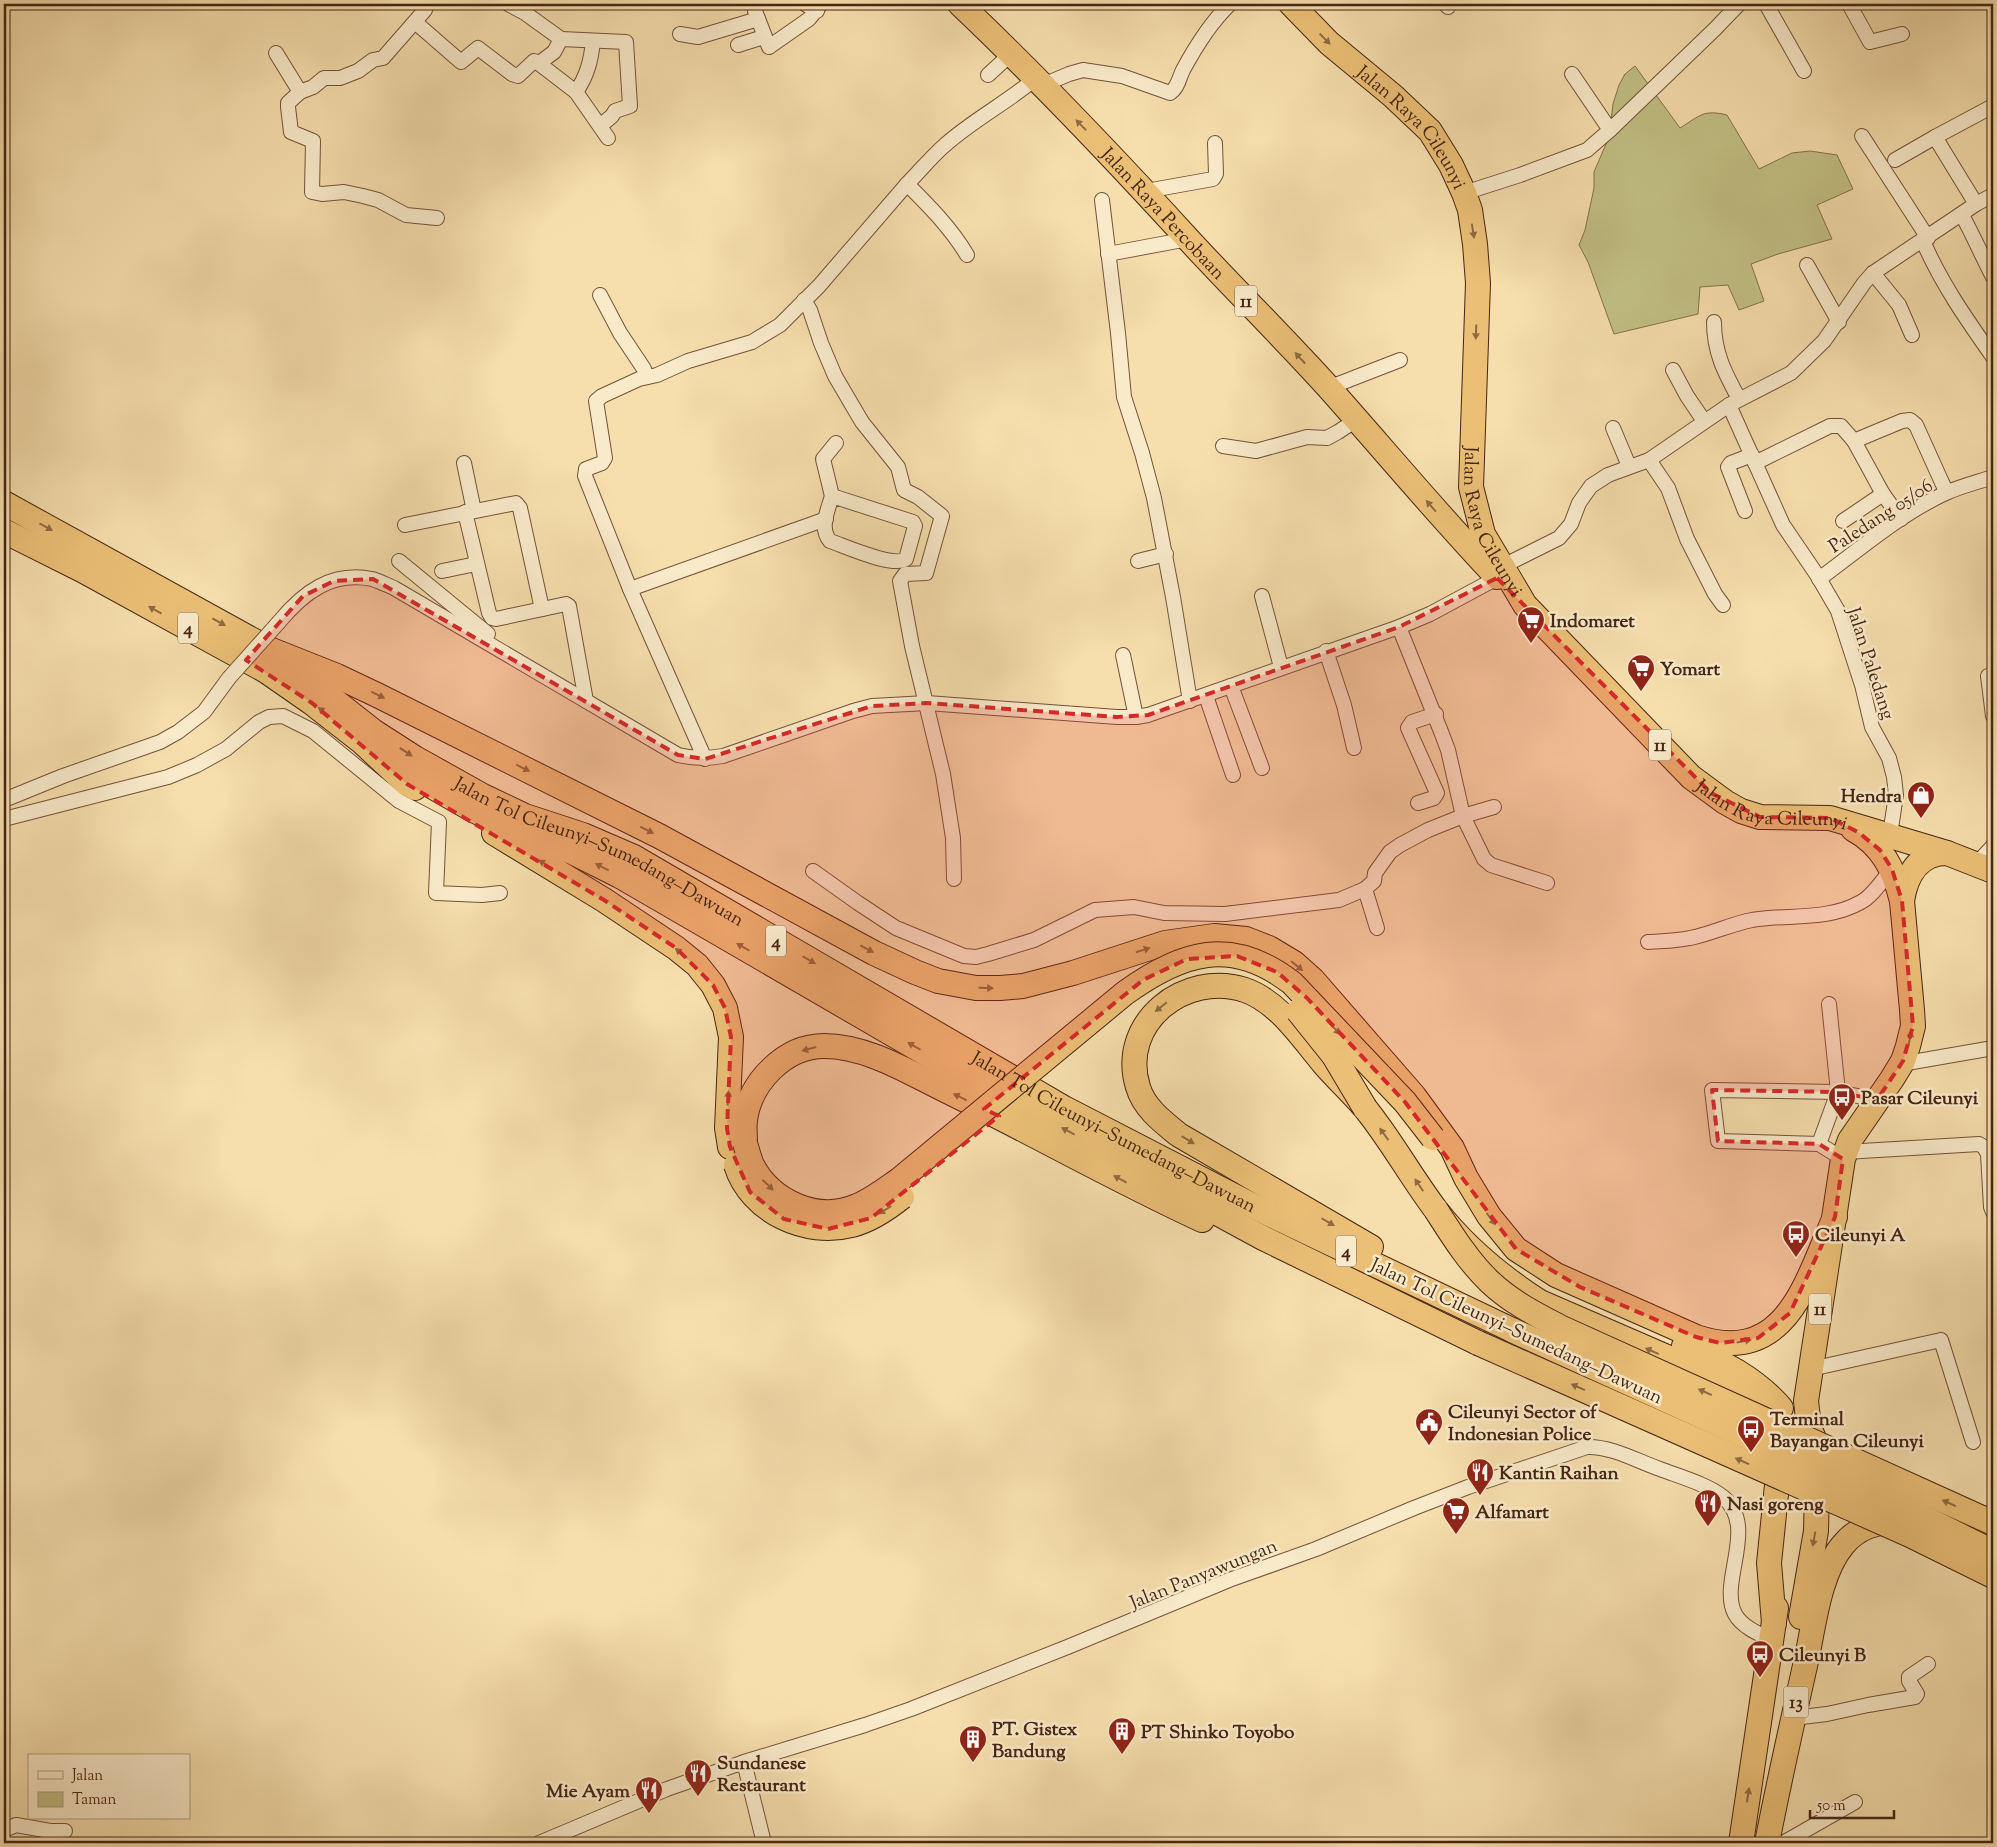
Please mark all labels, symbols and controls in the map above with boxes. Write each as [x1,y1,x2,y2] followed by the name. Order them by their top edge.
[1318,33,1330,45] one-way arrow
[1349,59,1472,195] street label: Jalan Raya Cileunyi
[1075,119,1087,131] one-way arrow
[1093,142,1230,287] street label: Jalan Raya Percobaan
[1470,223,1478,239] one-way arrow
[1235,286,1257,316] road number: 11
[1472,324,1480,340] one-way arrow
[1294,352,1306,364] one-way arrow
[1455,445,1528,602] street label: Jalan Raya Cileunyi
[1824,473,1939,561] street label: Paledang 05/06
[1425,500,1437,512] one-way arrow
[40,522,53,531] one-way arrow
[1838,603,1900,723] street label: Jalan Paledang
[1516,605,1546,644] supermarket icon: Indomaret
[148,606,162,614] one-way arrow
[1550,609,1635,636] place label: Indomaret
[178,612,198,644] road number: 4
[212,618,227,626] one-way arrow
[1626,653,1656,692] supermarket icon: Yomart
[1660,657,1720,684] place label: Yomart
[371,691,385,699] one-way arrow
[317,706,330,717] one-way arrow
[1649,730,1671,760] road number: 11
[399,747,412,756] one-way arrow
[516,764,531,772] one-way arrow
[447,771,748,934] street label: Jalan Tol Cileunyi–Sumedang–Dawuan
[1688,773,1850,839] street label: Jalan Raya Cileunyi
[1906,780,1936,819] shop icon: Hendra
[1841,784,1902,811] place label: Hendra
[640,826,654,834] one-way arrow
[538,860,551,869] one-way arrow
[594,863,609,871] one-way arrow
[766,926,786,956] road number: 4
[736,943,749,952] one-way arrow
[860,945,874,953] one-way arrow
[1136,946,1151,954] one-way arrow
[675,947,688,958] one-way arrow
[803,956,816,965] one-way arrow
[1290,961,1303,972] one-way arrow
[978,984,994,992] one-way arrow
[1156,1001,1168,1013] one-way arrow
[1329,1023,1341,1035] one-way arrow
[1906,1030,1914,1045] one-way arrow
[907,1042,920,1051] one-way arrow
[801,1045,816,1053] one-way arrow
[965,1045,1260,1221] street label: Jalan Tol Cileunyi–Sumedang–Dawuan
[1827,1082,1857,1121] bus stop icon: Pasar Cileunyi
[1861,1086,1979,1113] place label: Pasar Cileunyi
[725,1090,733,1106] one-way arrow
[953,1093,967,1101] one-way arrow
[1060,1127,1075,1135] one-way arrow
[1379,1127,1389,1141] one-way arrow
[1181,1135,1194,1144] one-way arrow
[1113,1175,1128,1183] one-way arrow
[761,1179,773,1191] one-way arrow
[1414,1179,1424,1192] one-way arrow
[878,1205,891,1214] one-way arrow
[1486,1213,1496,1226] one-way arrow
[1321,1218,1335,1226] one-way arrow
[1781,1219,1811,1258] bus stop icon: Cileunyi A
[1815,1223,1906,1250] place label: Cileunyi A
[1336,1236,1356,1266] road number: 4
[1364,1252,1667,1412] street label: Jalan Tol Cileunyi–Sumedang–Dawuan
[1809,1294,1831,1325] road number: 11
[1736,1337,1752,1345] one-way arrow
[1645,1346,1659,1354] one-way arrow
[1571,1383,1585,1391] one-way arrow
[1698,1388,1712,1396] one-way arrow
[1448,1400,1598,1449] place label: Cileunyi Sector of Indonesian Police
[1414,1407,1444,1446] public building icon: Cileunyi Sector of Indonesian Police
[1770,1407,1925,1456] place label: Terminal Bayangan Cileunyi
[1736,1414,1766,1453] bus stop icon: Terminal Bayangan Cileunyi
[1735,1456,1749,1464] one-way arrow
[1465,1457,1495,1496] restaurant icon: Kantin Raihan
[1499,1461,1619,1488] place label: Kantin Raihan
[1693,1488,1723,1527] restaurant icon: Nasi goreng
[1727,1492,1824,1519] place label: Nasi goreng
[1441,1496,1471,1535] supermarket icon: Alfamart
[1942,1498,1956,1506] one-way arrow
[1475,1500,1549,1527] place label: Alfamart
[1810,1531,1818,1547] one-way arrow
[1125,1533,1282,1618] street label: Jalan Panyawungan
[1745,1639,1775,1678] bus stop icon: Cileunyi B
[1779,1643,1866,1670] place label: Cileunyi B
[1784,1686,1808,1718] road number: 13
[1107,1716,1137,1755] building icon: PT Shinko Toyobo
[992,1717,1078,1766] place label: PT. Gistex Bandung
[1141,1720,1295,1747] place label: PT Shinko Toyobo
[958,1724,988,1763] building icon: PT. Gistex Bandung
[717,1751,806,1800] place label: Sundanese Restaurant
[28,1754,190,1820] legend
[683,1758,713,1797] restaurant icon: Sundanese Restaurant
[71,1766,103,1787] text: Jalan
[634,1775,664,1814] restaurant icon: Mie Ayam
[546,1779,630,1806] place label: Mie Ayam
[1745,1787,1753,1803] one-way arrow
[1810,1787,1893,1819] scale bar
[72,1790,116,1811] text: Taman
[1816,1796,1846,1817] text: 50 m

